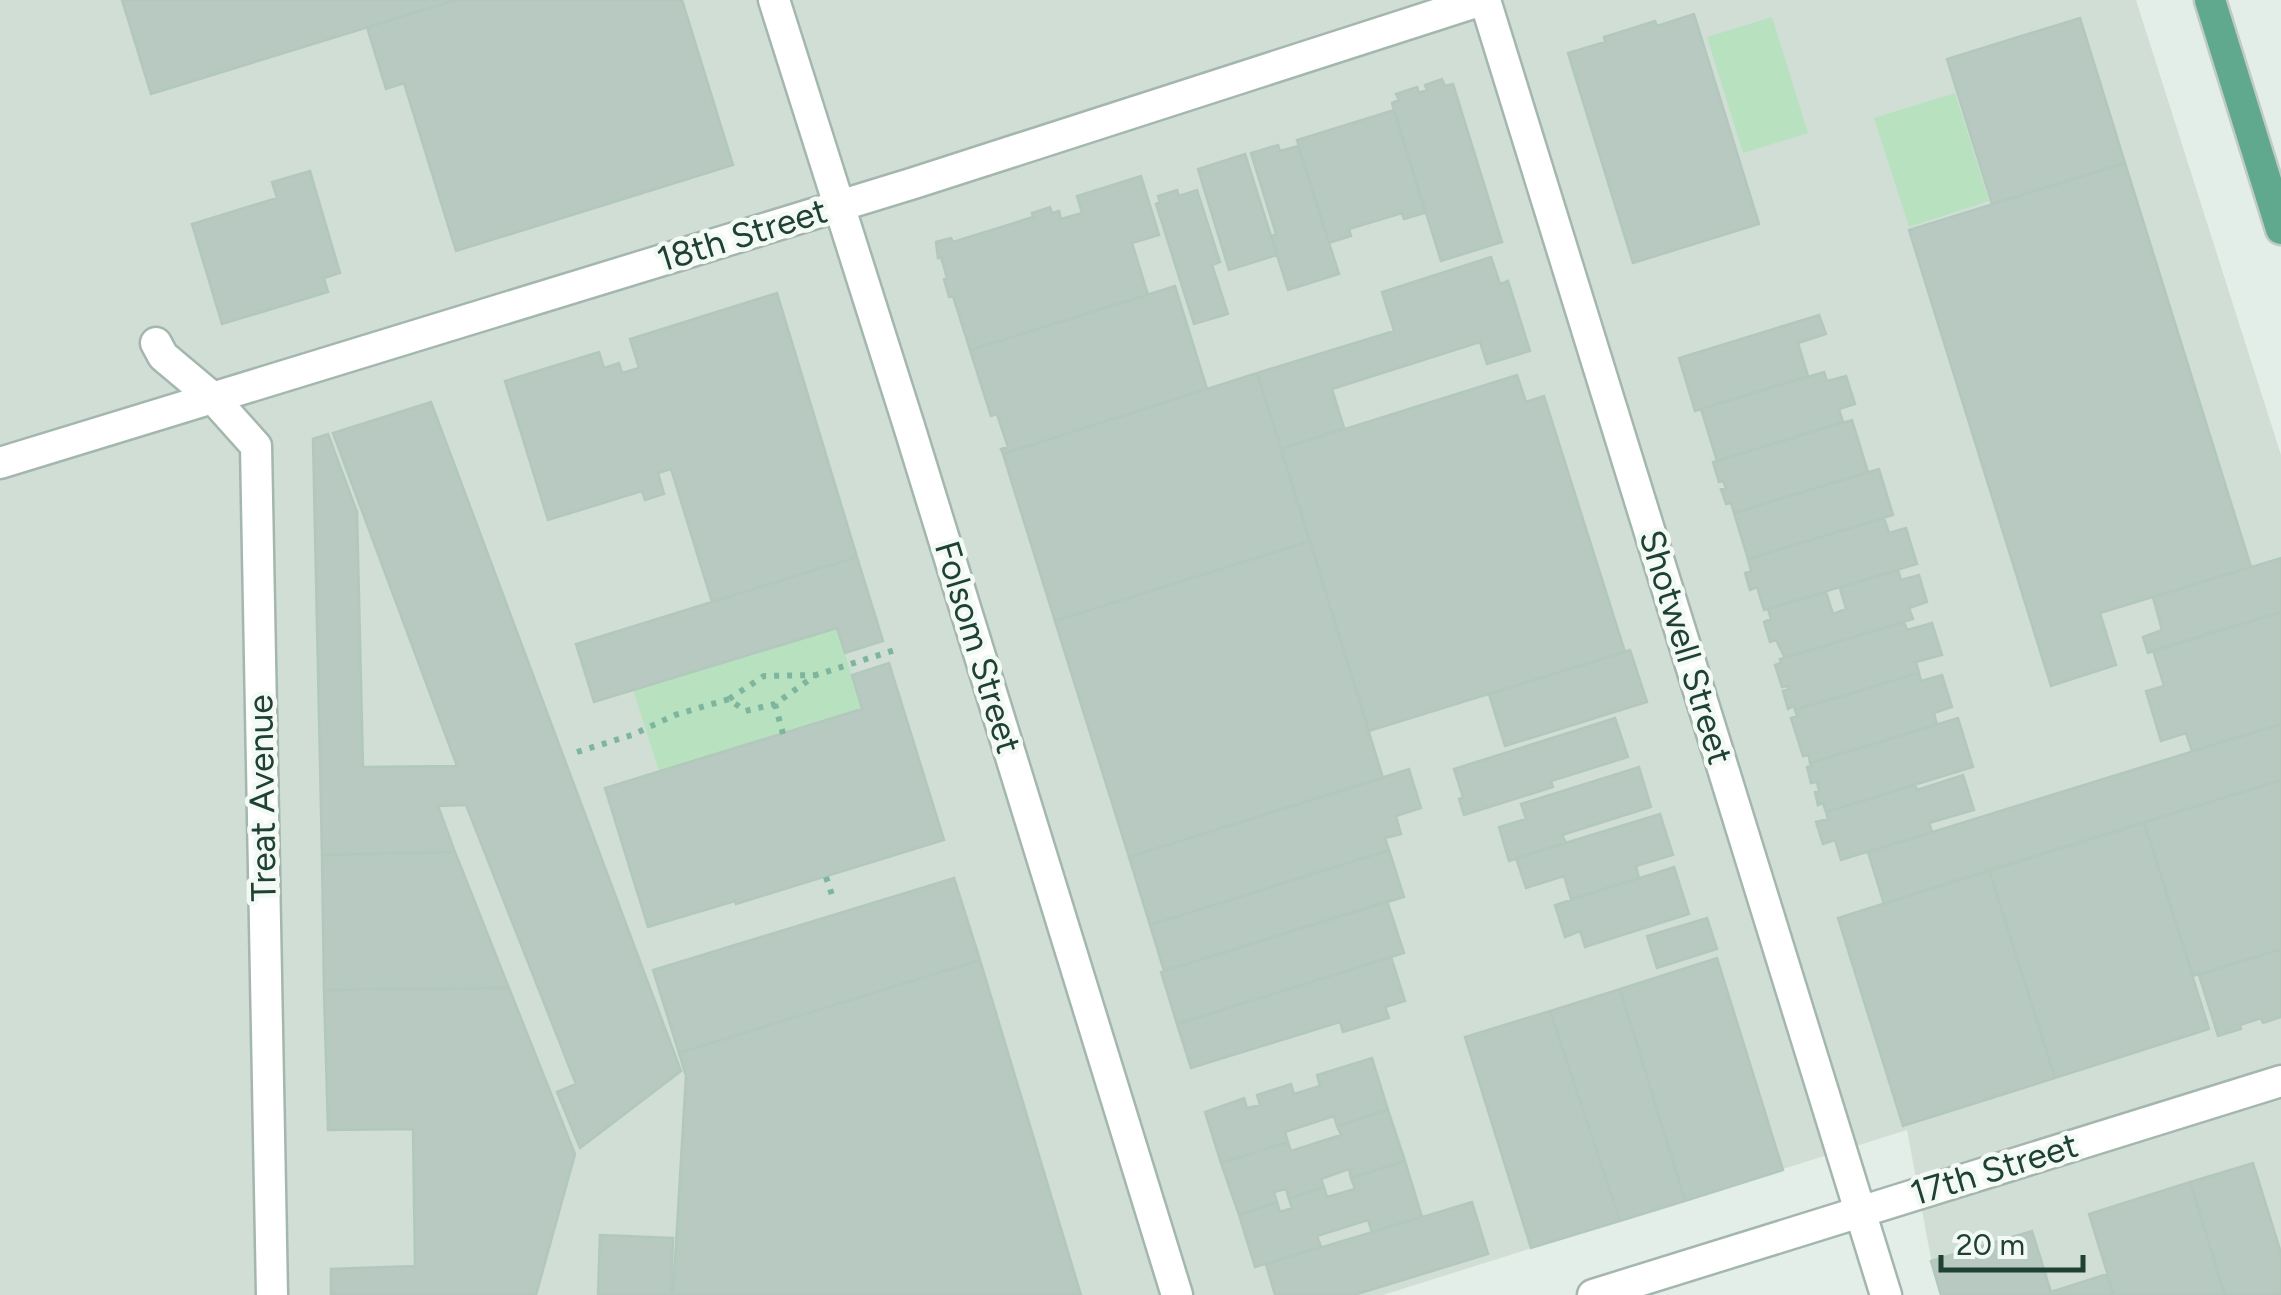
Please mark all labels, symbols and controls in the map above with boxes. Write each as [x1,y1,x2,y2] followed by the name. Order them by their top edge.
[652,189,832,281] street label: 18th Street
[1630,525,1742,769] street label: Shotwell Street
[926,536,1030,758] street label: Folsom Street
[239,694,285,902] street label: Treat Avenue
[1905,1124,2083,1214] street label: 17th Street
[1941,1210,2084,1272] scale bar
[1956,1226,2025,1263] text: 20 m

